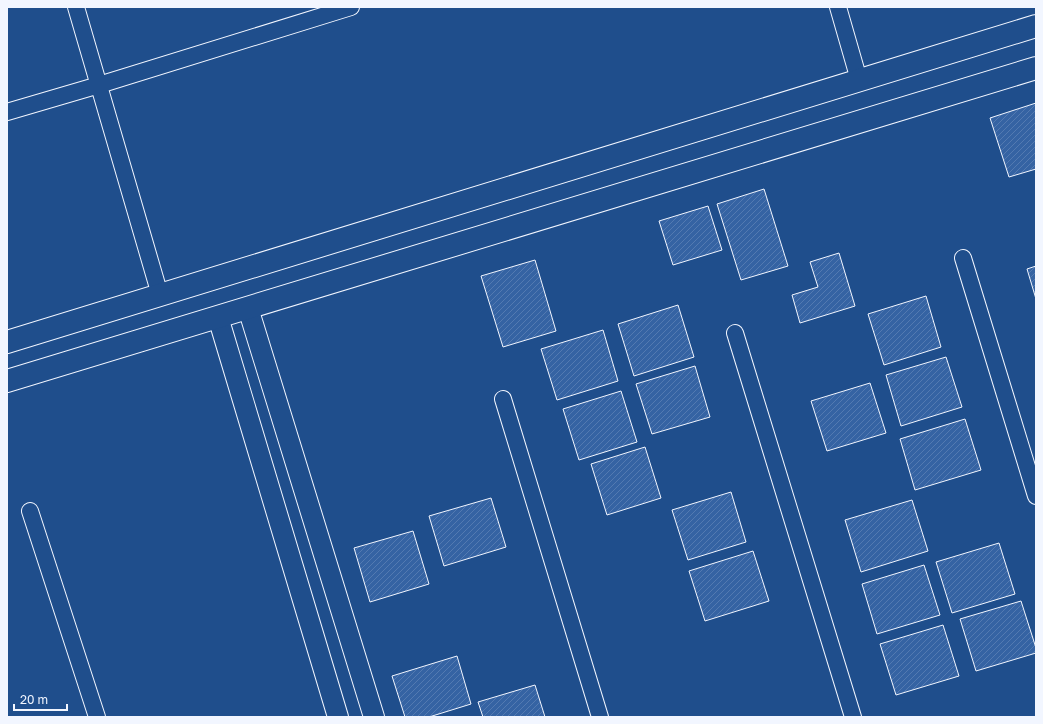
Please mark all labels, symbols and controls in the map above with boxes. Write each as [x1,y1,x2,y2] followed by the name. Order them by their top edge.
[14,686,67,712] scale bar
[20,692,48,707] text: 20 m

